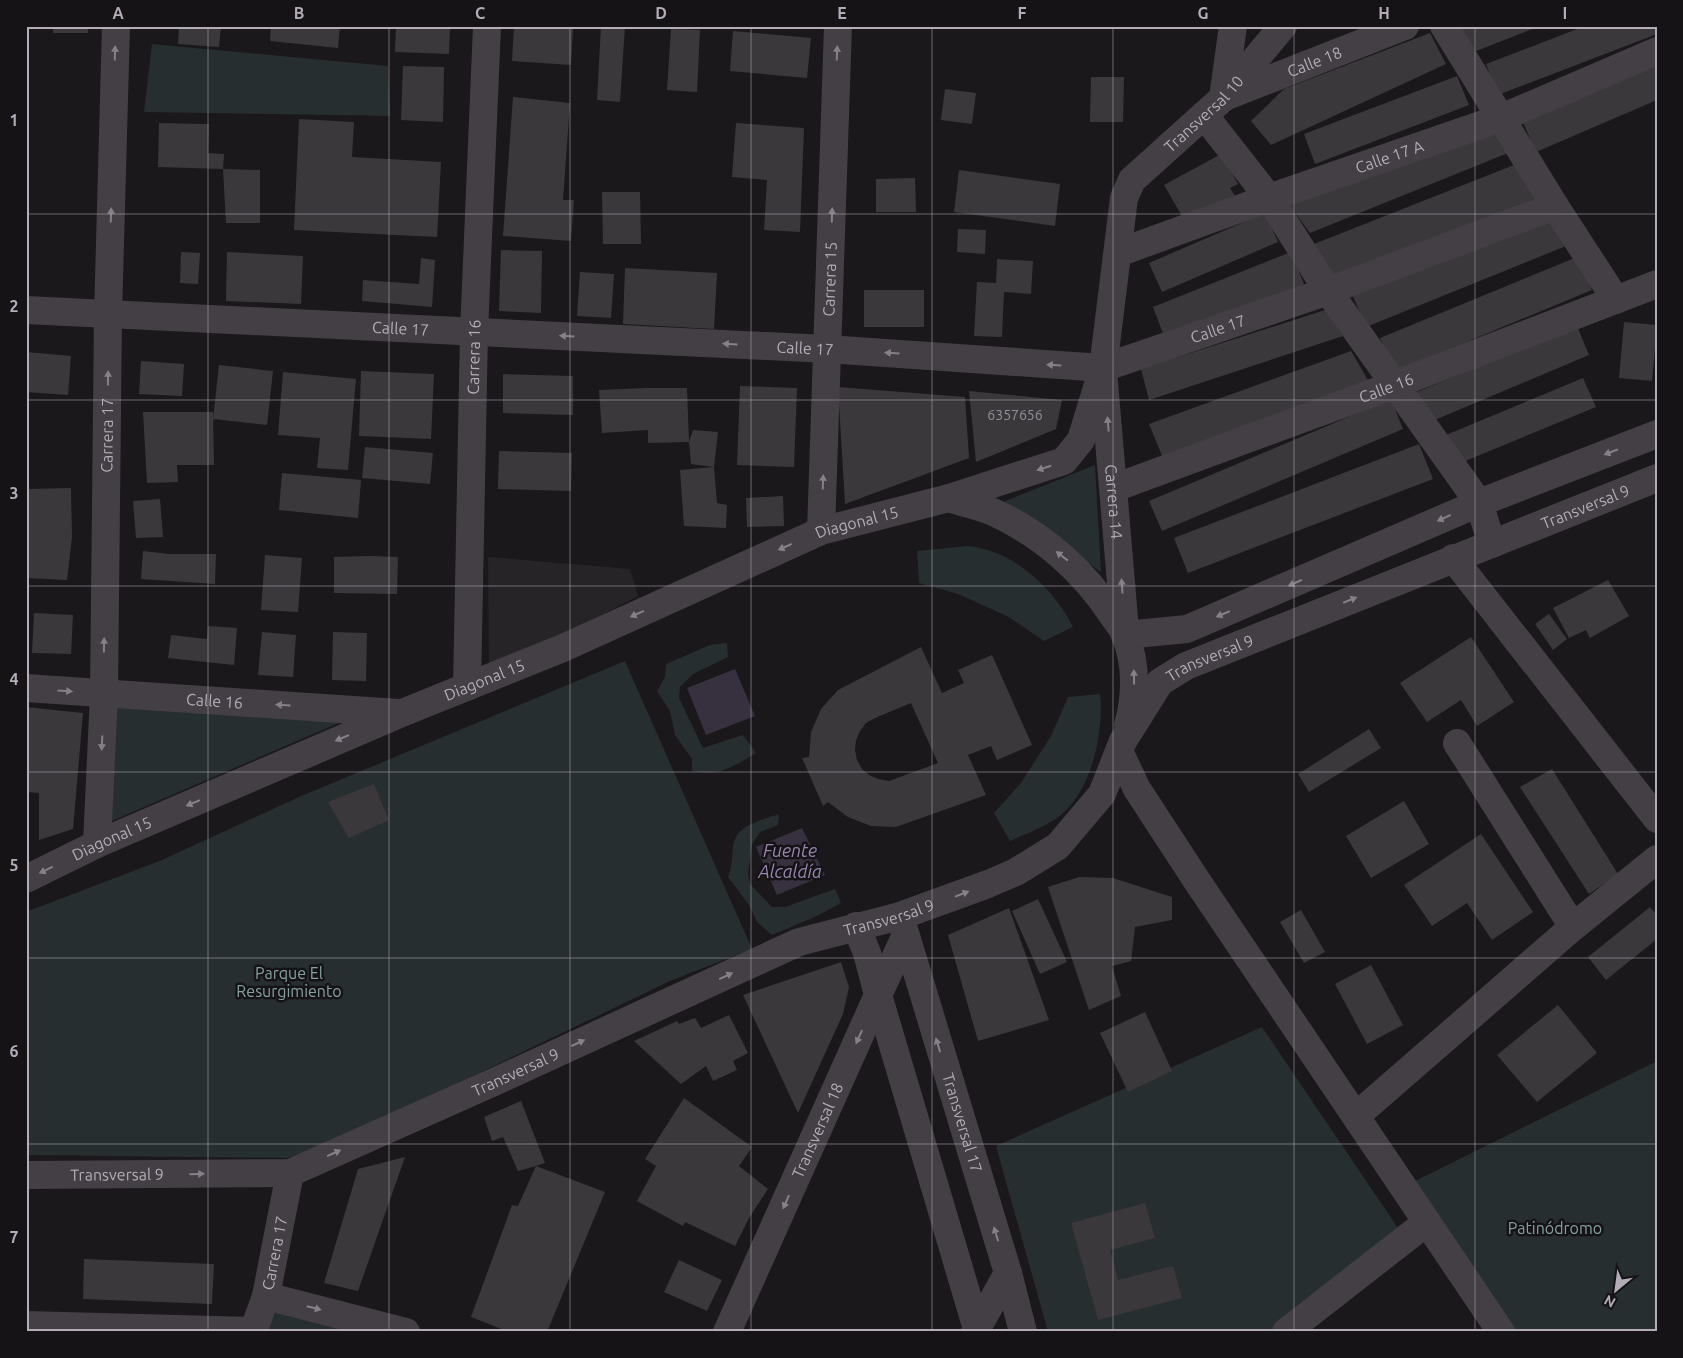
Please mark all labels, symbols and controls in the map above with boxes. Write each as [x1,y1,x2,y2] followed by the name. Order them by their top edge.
[112,4,124,22] text: A
[294,4,304,22] text: B
[475,4,485,22] text: C
[655,4,667,22] text: D
[837,4,847,22] text: E
[1018,4,1027,22] text: F
[1197,4,1209,22] text: G
[1378,4,1390,22] text: H
[1563,4,1567,22] text: I
[1285,43,1344,80] street label: Calle 18
[833,44,841,60] one-way arrow
[112,45,120,61] one-way arrow
[1160,72,1247,156] street label: Transversal 10
[9,111,19,129] text: 1
[1353,136,1426,177] street label: Calle 17 A
[107,207,115,223] one-way arrow
[828,207,836,223] one-way arrow
[819,241,840,317] street label: Carrera 15
[9,297,19,315] text: 2
[1188,311,1248,346] street label: Calle 17
[372,318,429,339] street label: Calle 17
[464,319,484,395] street label: Carrera 16
[559,332,575,340] one-way arrow
[776,338,834,358] street label: Calle 17
[721,340,737,348] one-way arrow
[884,349,900,357] one-way arrow
[1046,360,1062,368] one-way arrow
[104,369,112,385] one-way arrow
[1356,369,1416,406] street label: Calle 16
[97,398,116,473] street label: Carrera 17
[987,407,1043,423] house number: 6357656
[1104,416,1112,432] one-way arrow
[1603,448,1618,456] one-way arrow
[1102,463,1126,540] street label: Carrera 14
[1036,464,1051,472] one-way arrow
[819,474,827,490] one-way arrow
[1539,481,1632,532] street label: Transversal 9
[9,484,19,502] text: 3
[812,502,900,542] street label: Diagonal 15
[1437,515,1451,523] one-way arrow
[778,544,792,552] one-way arrow
[1056,551,1069,562] one-way arrow
[1117,578,1125,594] one-way arrow
[1288,580,1302,588] one-way arrow
[1342,596,1357,603] one-way arrow
[630,610,645,619] one-way arrow
[1215,610,1230,618] one-way arrow
[1163,631,1256,685] street label: Transversal 9
[101,637,109,653] one-way arrow
[442,655,527,704] street label: Diagonal 15
[1129,668,1137,684] one-way arrow
[9,670,19,688] text: 4
[57,687,73,695] one-way arrow
[186,690,244,712] street label: Calle 16
[275,701,291,709] one-way arrow
[97,735,105,751] one-way arrow
[335,735,350,743] one-way arrow
[186,799,200,807] one-way arrow
[69,813,154,864] street label: Diagonal 15
[757,840,822,881] water label: Fuente Alcaldía
[9,856,19,874] text: 5
[39,866,53,874] one-way arrow
[954,890,969,897] one-way arrow
[842,895,936,939] street label: Transversal 9
[236,964,342,1000] park label: Parque El Resurgimiento
[719,971,733,979] one-way arrow
[855,1030,863,1044] one-way arrow
[934,1038,942,1053] one-way arrow
[571,1039,585,1047] one-way arrow
[9,1042,19,1060] text: 6
[469,1044,562,1100] street label: Transversal 9
[939,1071,986,1174] street label: Transversal 17
[788,1080,847,1181] street label: Transversal 18
[327,1148,341,1156] one-way arrow
[70,1165,164,1184] street label: Transversal 9
[190,1169,206,1177] one-way arrow
[781,1195,789,1209] one-way arrow
[258,1215,290,1292] street label: Carrera 17
[1508,1219,1602,1237] park label: Patinódromo
[991,1227,999,1242] one-way arrow
[9,1228,19,1246] text: 7
[1590,1266,1640,1316] north arrow
[1601,1292,1618,1311] text: N
[306,1304,321,1312] one-way arrow

